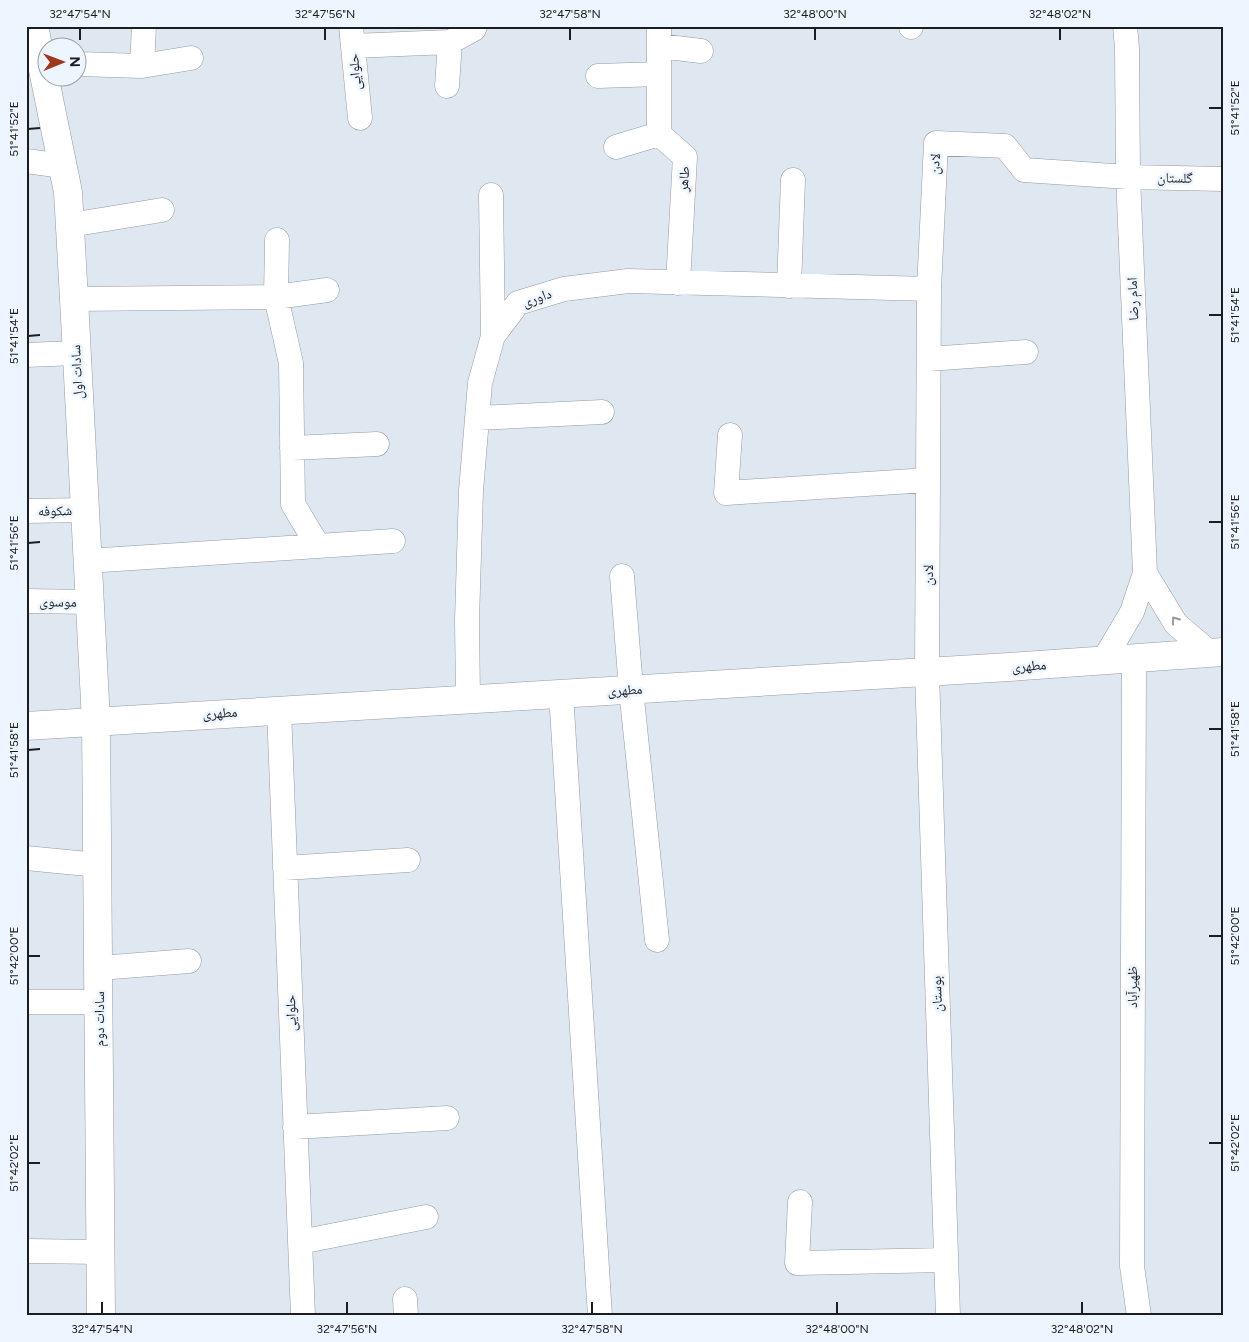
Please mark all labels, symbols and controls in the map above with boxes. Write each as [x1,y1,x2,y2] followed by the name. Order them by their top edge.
[49,7,111,21] text: 32°47'54"N
[295,7,355,21] text: 32°47'56"N
[539,7,601,21] text: 32°47'58"N
[783,7,847,21] text: 32°48'00"N
[1029,7,1091,21] text: 32°48'02"N
[38,38,88,88] north arrow
[345,53,365,91] street label: حلوایی
[66,56,83,67] text: N
[1228,80,1242,136] text: 51°41'52"E
[7,101,21,157] text: 51°41'52"E
[926,153,944,175] street label: لادن
[675,166,693,193] street label: طاهر
[1157,169,1193,187] street label: گلستان
[1124,277,1143,321] street label: امام رضا
[520,285,554,311] street label: داوری
[1228,287,1242,343] text: 51°41'54"E
[7,308,21,364] text: 51°41'54"E
[67,344,87,400] street label: سادات اول
[1228,494,1242,550] text: 51°41'56"E
[38,502,72,520] street label: شکوفه
[7,515,21,571] text: 51°41'56"E
[920,564,937,586] street label: لادن
[39,593,77,611] street label: موسوی
[1172,617,1180,626] one-way arrow
[1011,656,1047,676] street label: مطهری
[607,681,643,699] street label: مطهری
[1228,701,1242,757] text: 51°41'58"E
[202,704,238,722] street label: مطهری
[7,722,21,778] text: 51°41'58"E
[1228,906,1242,966] text: 51°42'00"E
[7,926,21,986] text: 51°42'00"E
[1124,966,1141,1008] street label: ظهیرآباد
[928,975,946,1012] street label: بوستان
[91,991,109,1047] street label: سادات دوم
[282,994,300,1032] street label: حلوایی
[1228,1114,1242,1172] text: 51°42'02"E
[7,1134,21,1192] text: 51°42'02"E
[71,1322,133,1336] text: 32°47'54"N
[317,1322,377,1336] text: 32°47'56"N
[561,1322,623,1336] text: 32°47'58"N
[805,1322,869,1336] text: 32°48'00"N
[1051,1322,1113,1336] text: 32°48'02"N

